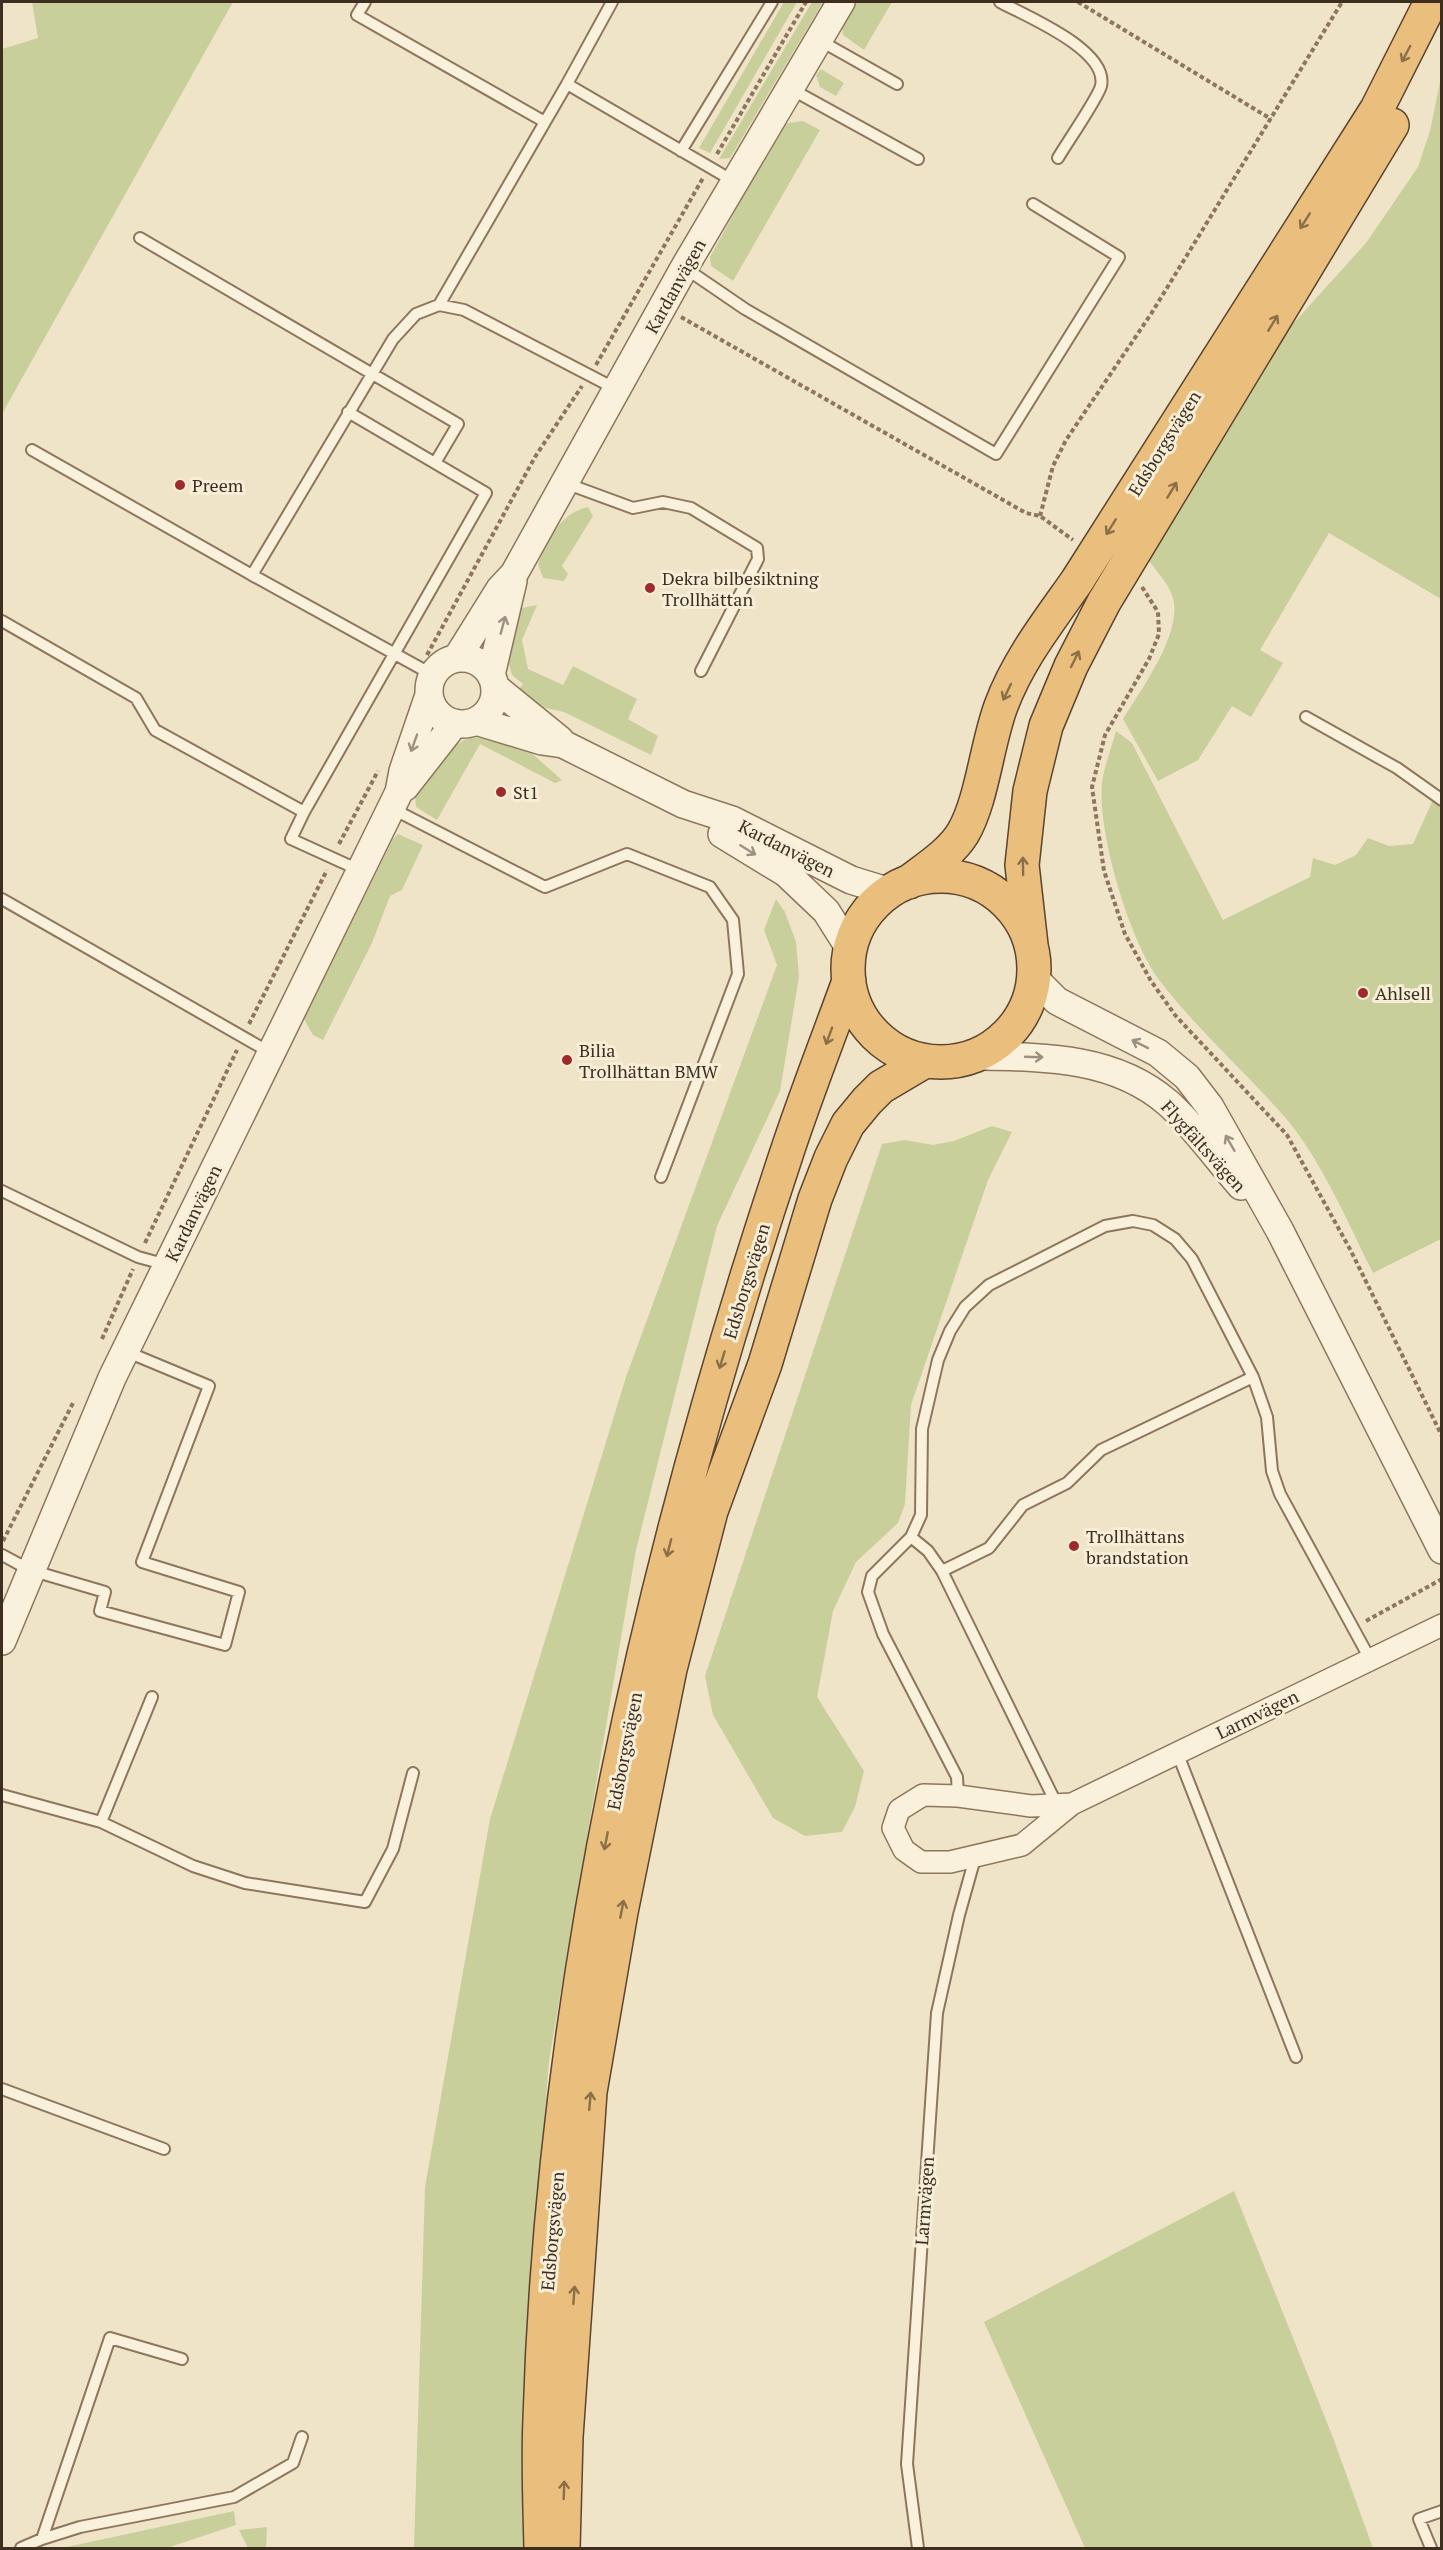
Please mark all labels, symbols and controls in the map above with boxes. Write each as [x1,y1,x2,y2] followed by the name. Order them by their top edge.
[1400,45,1412,62] one-way arrow
[1299,212,1311,229] one-way arrow
[639,234,711,338] street label: Kardanvägen
[1267,315,1279,332] one-way arrow
[1122,386,1206,500] street label: Edsborgsvägen
[192,473,244,497] place label: Preem
[173,478,187,492] marker: Preem
[1166,482,1178,499] one-way arrow
[1104,519,1117,536] one-way arrow
[662,566,819,611] place label: Dekra bilbesiktning Trollhättan
[643,581,657,595] marker: Dekra bilbesiktning Trollhättan
[498,616,509,635] one-way arrow
[1070,650,1081,668] one-way arrow
[1001,683,1013,701] one-way arrow
[407,734,418,752] one-way arrow
[513,780,539,804] place label: St1
[494,785,508,799] marker: St1
[735,814,839,883] street label: Kardanvägen
[739,844,756,856] one-way arrow
[1017,857,1029,877] one-way arrow
[1375,981,1431,1005] place label: Ahlsell
[1356,986,1370,1000] marker: Ahlsell
[822,1026,833,1045] one-way arrow
[579,1038,718,1083] place label: Bilia Trollhättan BMW
[1131,1038,1149,1049] one-way arrow
[1023,1052,1043,1063] one-way arrow
[560,1053,574,1067] marker: Bilia Trollhättan BMW
[1156,1095,1252,1197] street label: Flygfältsvägen
[1224,1135,1236,1152] one-way arrow
[159,1160,227,1265] street label: Kardanvägen
[717,1220,775,1342] street label: Edsborgsvägen
[715,1350,726,1369] one-way arrow
[1086,1524,1189,1569] place label: Trollhättans brandstation
[663,1538,675,1557] one-way arrow
[1067,1539,1081,1553] marker: Trollhättans brandstation
[1212,1684,1302,1744] street label: Larmvägen
[601,1690,647,1812] street label: Edsborgsvägen
[600,1831,611,1851] one-way arrow
[617,1899,628,1919] one-way arrow
[585,2091,596,2111] one-way arrow
[909,2156,939,2246] street label: Larmvägen
[535,2170,569,2292] street label: Edsborgsvägen
[569,2286,580,2306] one-way arrow
[559,2481,570,2501] one-way arrow

